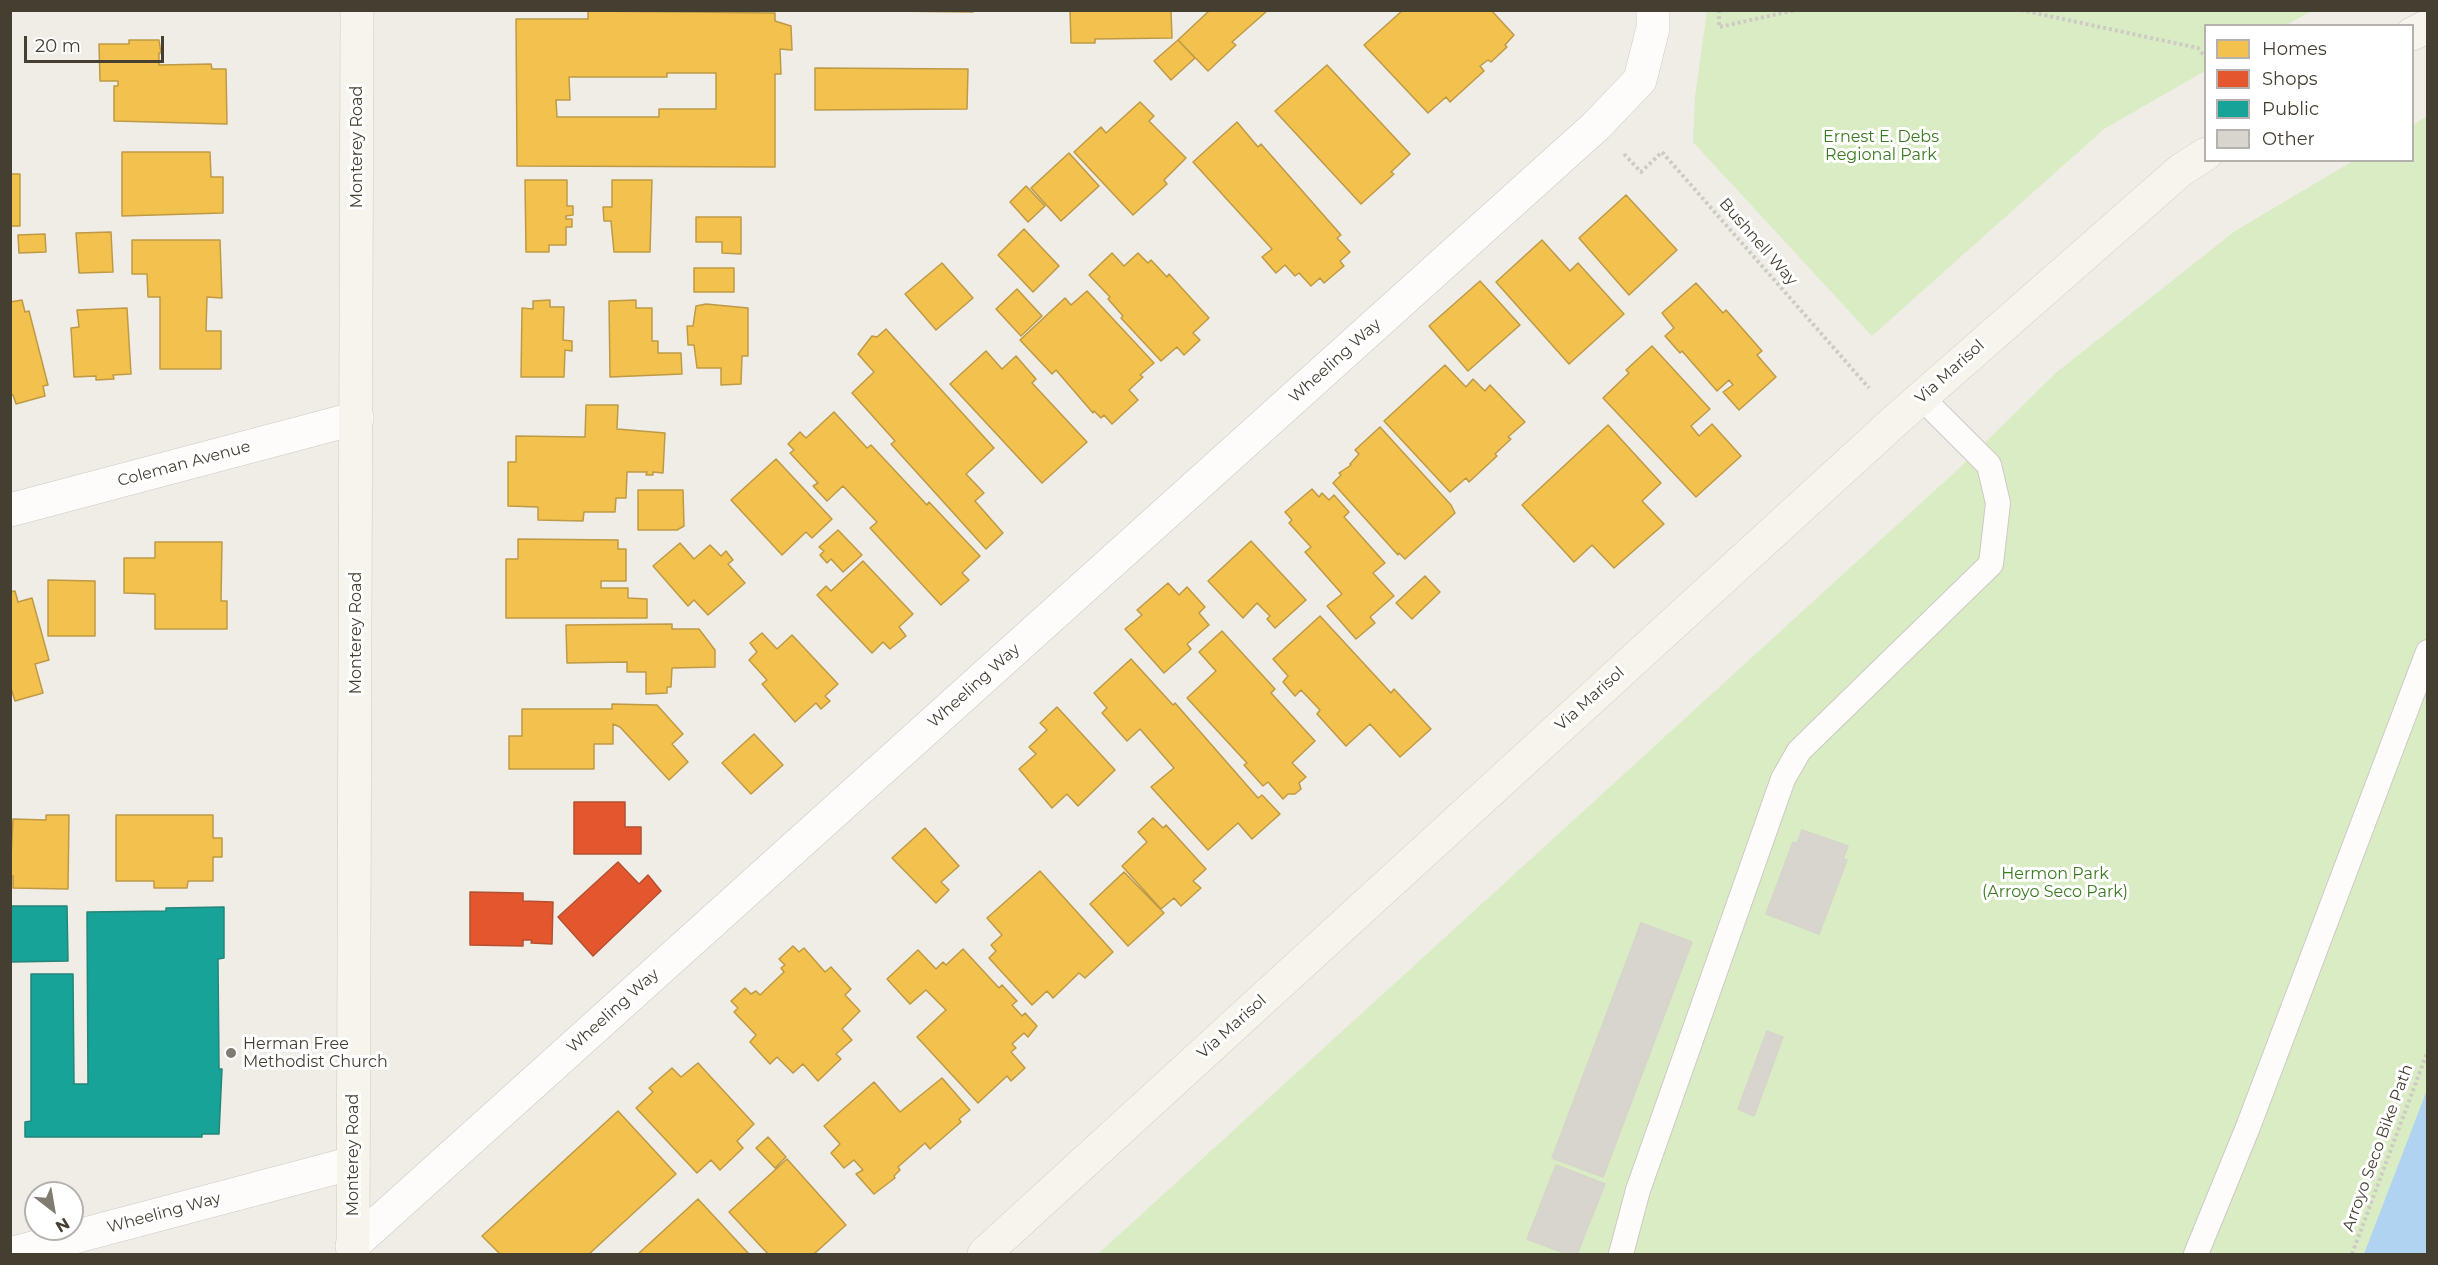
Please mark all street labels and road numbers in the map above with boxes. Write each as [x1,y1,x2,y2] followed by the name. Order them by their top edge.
[347,86,367,208] street label: Monterey Road
[1715,194,1801,290] street label: Bushnell Way
[1285,315,1385,407] street label: Wheeling Way
[1912,336,1988,408] street label: Via Marisol
[115,437,253,491] street label: Coleman Avenue
[346,572,366,694] street label: Monterey Road
[924,640,1024,732] street label: Wheeling Way
[1552,663,1628,735] street label: Via Marisol
[563,965,663,1057] street label: Wheeling Way
[1194,991,1270,1063] street label: Via Marisol
[2339,1062,2417,1234] street label: Arroyo Seco Bike Path
[343,1094,363,1216] street label: Monterey Road
[105,1189,223,1237] street label: Wheeling Way

